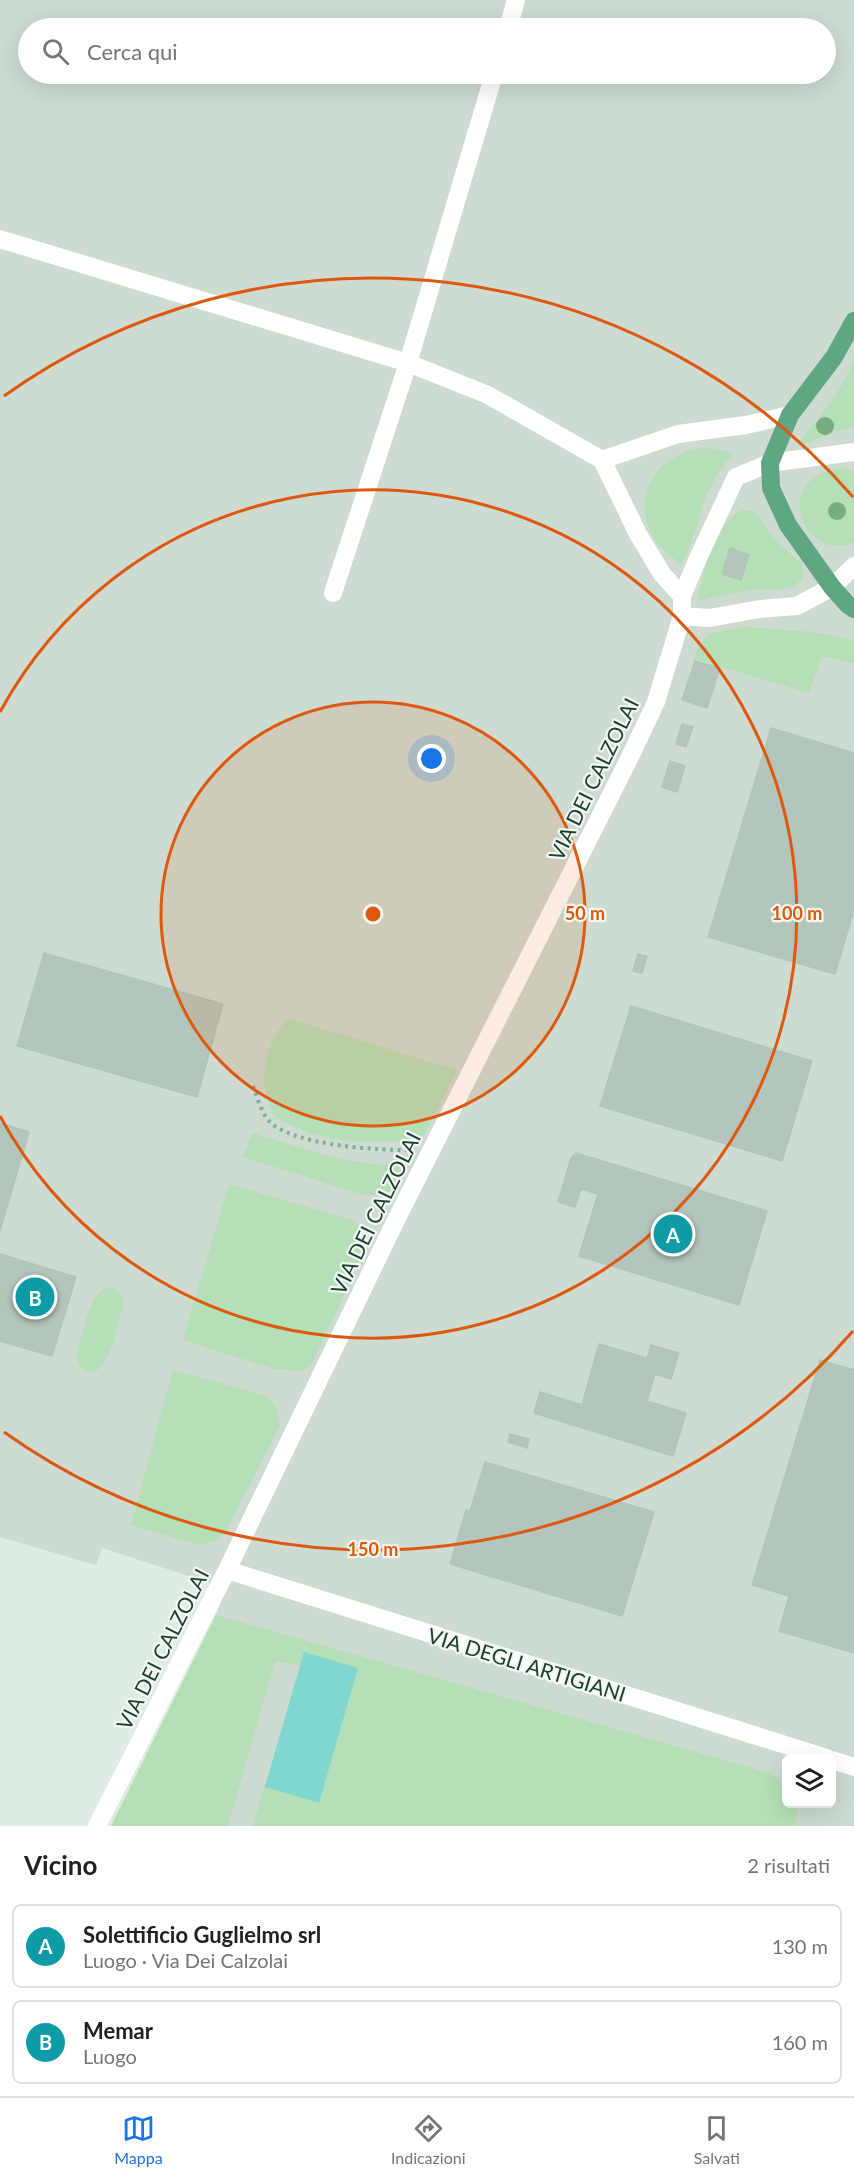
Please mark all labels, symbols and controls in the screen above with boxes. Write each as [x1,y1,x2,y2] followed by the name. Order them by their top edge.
[18,18,836,84] search box
[39,35,72,68] icon: search
[87,38,178,65] text: Cerca qui
[543,694,643,864] street label: VIA DEI CALZOLAI
[417,744,446,773] your location
[565,902,605,924] text: 50 m
[772,902,822,924] text: 100 m
[363,904,383,924] centre of rings
[325,1128,425,1298] street label: VIA DEI CALZOLAI
[654,1212,692,1256] pin: A
[15,1274,54,1320] pin: B
[348,1538,398,1560] text: 150 m
[111,1564,213,1734] street label: VIA DEI CALZOLAI
[425,1622,629,1706] street label: VIA DEGLI ARTIGIANI
[782,1754,836,1808] map controls
[782,1754,836,1808] button: layers
[24,1849,97,1881] text: Vicino
[747,1853,830,1877] text: 2 risultati
[83,1921,321,1948] text: Solettificio Guglielmo srl
[39,1934,52,1958] text: A
[772,1934,828,1958] text: 130 m
[83,1948,288,1972] text: Luogo · Via Dei Calzolai
[83,2017,153,2044] text: Memar
[39,2030,52,2054] text: B
[772,2030,828,2054] text: 160 m
[83,2044,137,2068] text: Luogo
[114,2112,163,2167] tab: Mappa
[391,2112,465,2167] tab: Indicazioni
[694,2112,740,2167] tab: Salvati

